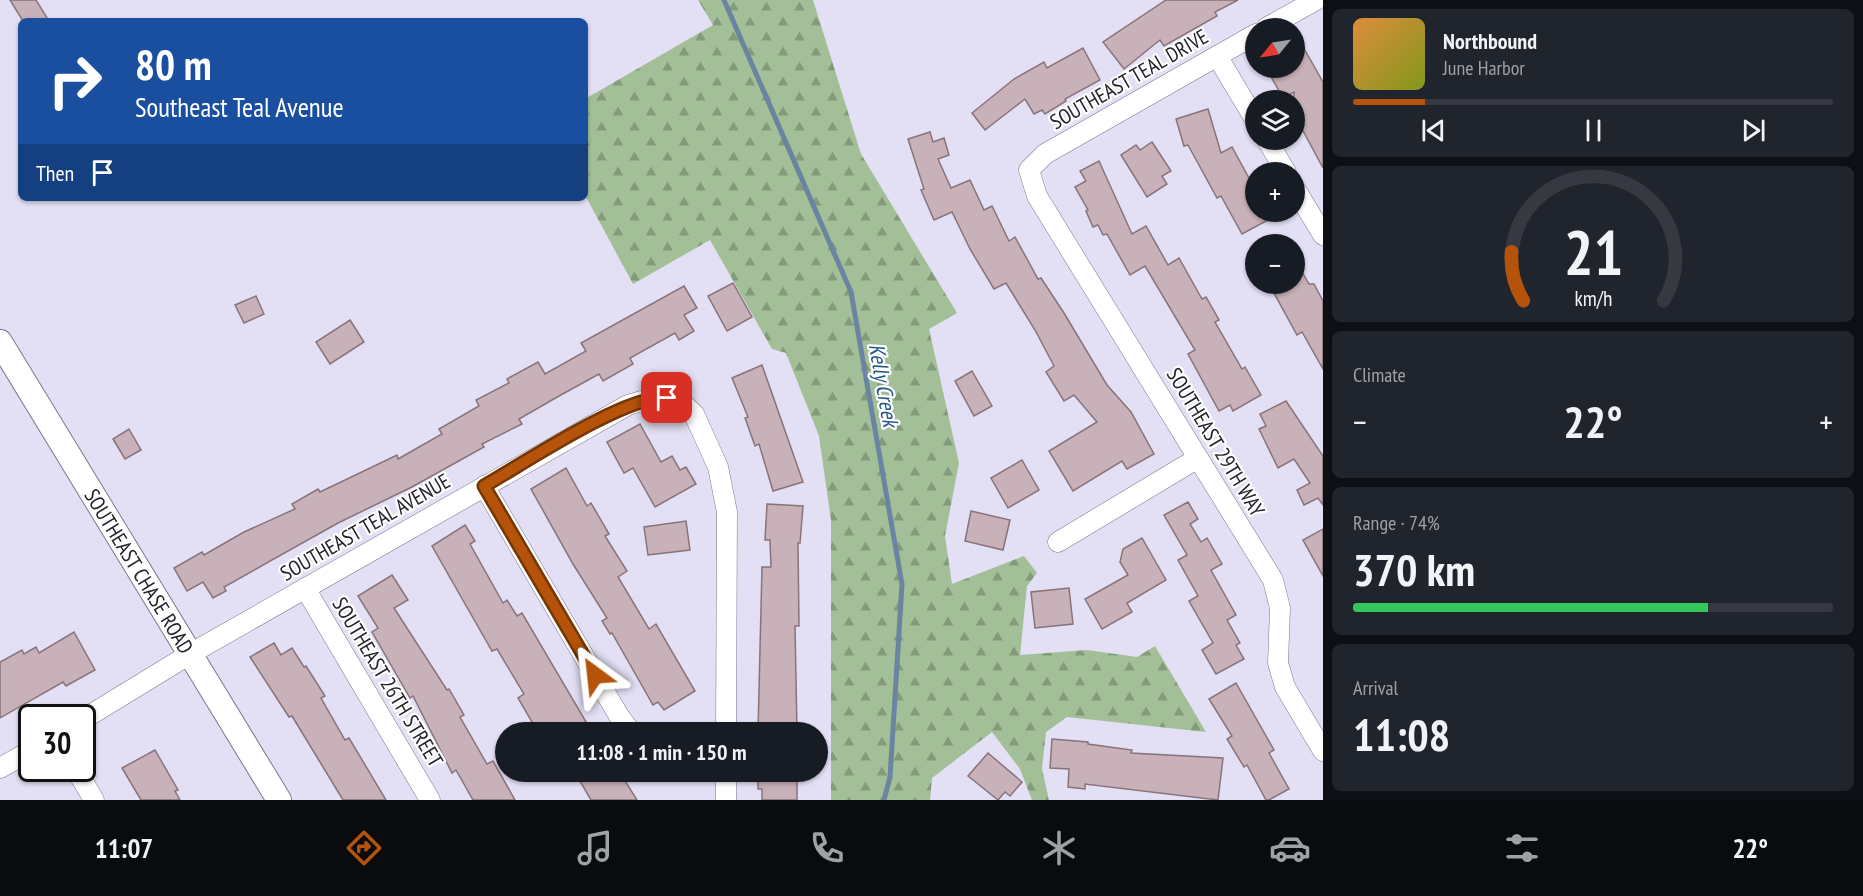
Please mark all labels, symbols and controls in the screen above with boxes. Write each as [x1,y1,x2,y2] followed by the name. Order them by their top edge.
[1245,18,1305,78] north arrow
[1245,18,1305,294] map controls
[1045,23,1213,135] street label: SOUTHEAST TEAL DRIVE
[1443,27,1537,55] text: Northbound
[135,37,212,92] text: 80 m
[36,42,114,120] icon: right
[1443,55,1525,81] text: June Harbor
[135,90,344,124] text: Southeast Teal Avenue
[1245,90,1305,150] button: layers
[1417,114,1450,147] icon: previous
[1577,114,1610,147] icon: pause
[1737,114,1770,147] icon: next
[86,156,119,189] icon: arrive
[36,159,74,187] text: Then
[1245,162,1305,222] button: +
[1563,211,1623,292] text: 21
[1245,234,1305,294] button: −
[1574,284,1612,312] text: km/h
[863,341,906,431] water label: Kelly Creek
[1353,362,1406,388] text: Climate
[1161,363,1271,522] street label: SOUTHEAST 29TH WAY
[641,372,692,423] pin
[650,381,683,414] icon: arrive
[1563,392,1623,450] text: 22°
[1353,400,1367,443] text: −
[1819,400,1833,443] text: +
[275,467,455,587] street label: SOUTHEAST TEAL AVENUE
[79,484,200,658] street label: SOUTHEAST CHASE ROAD
[1353,510,1440,536] text: Range · 74%
[1353,540,1475,598] text: 370 km
[327,592,450,772] street label: SOUTHEAST 26TH STREET
[563,643,627,707] position arrow
[1353,675,1398,701] text: Arrival
[18,704,96,782] speed limit sign: 30
[1353,705,1450,763] text: 11:08
[576,738,747,766] text: 11:08 · 1 min · 150 m
[343,827,385,869] icon: directions
[574,827,616,869] icon: music
[806,827,848,869] icon: phone
[1038,827,1080,869] icon: climate
[1269,827,1311,869] icon: car
[1501,827,1543,869] icon: filters
[95,831,153,865] text: 11:07
[1732,831,1768,865] text: 22°

